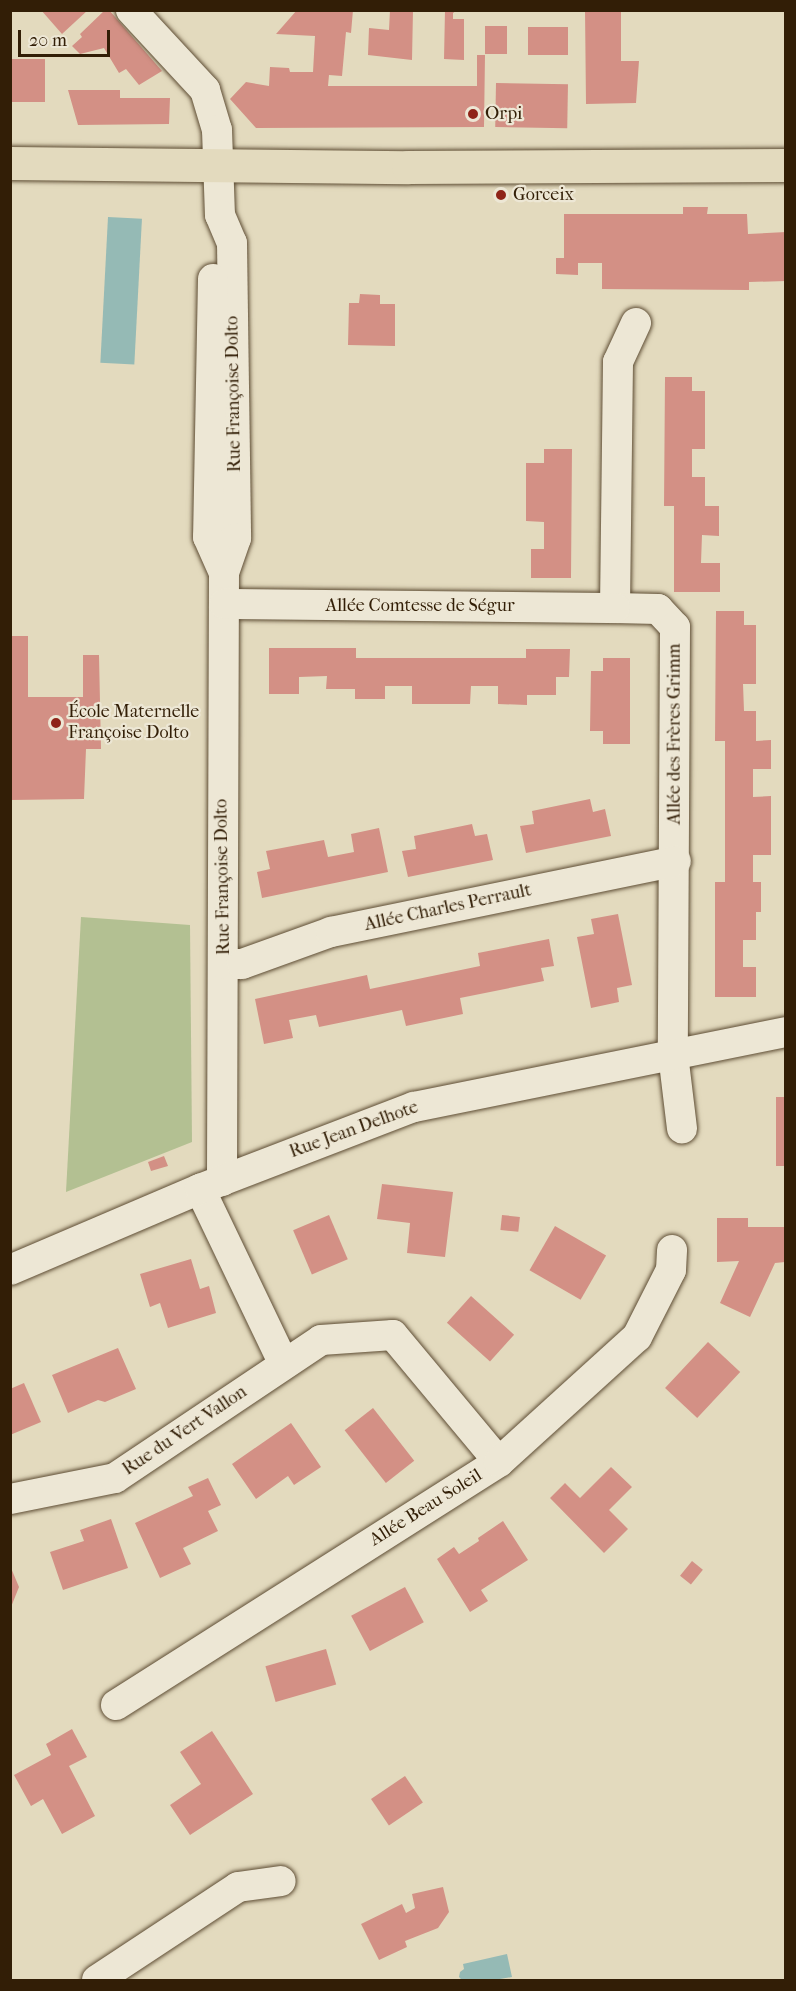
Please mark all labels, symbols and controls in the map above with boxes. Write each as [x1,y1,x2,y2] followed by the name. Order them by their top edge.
[21,18,112,56] scale bar
[29,30,67,51] text: 20 m
[485,103,522,125] place label: Orpi
[466,107,480,121] marker: Orpi
[513,184,574,206] place label: Gorceix
[494,188,508,202] marker: Gorceix
[222,316,246,472] street label: Rue Françoise Dolto
[325,595,515,617] street label: Allée Comtesse de Ségur
[664,643,686,825] street label: Allée des Frères Grimm
[68,702,199,744] place label: École Maternelle Françoise Dolto
[49,716,63,730] marker: École Maternelle Françoise Dolto
[211,799,235,955] street label: Rue Françoise Dolto
[363,880,533,936] street label: Allée Charles Perrault
[287,1097,421,1163] street label: Rue Jean Delhote
[119,1381,251,1481] street label: Rue du Vert Vallon
[366,1465,486,1551] street label: Allée Beau Soleil

